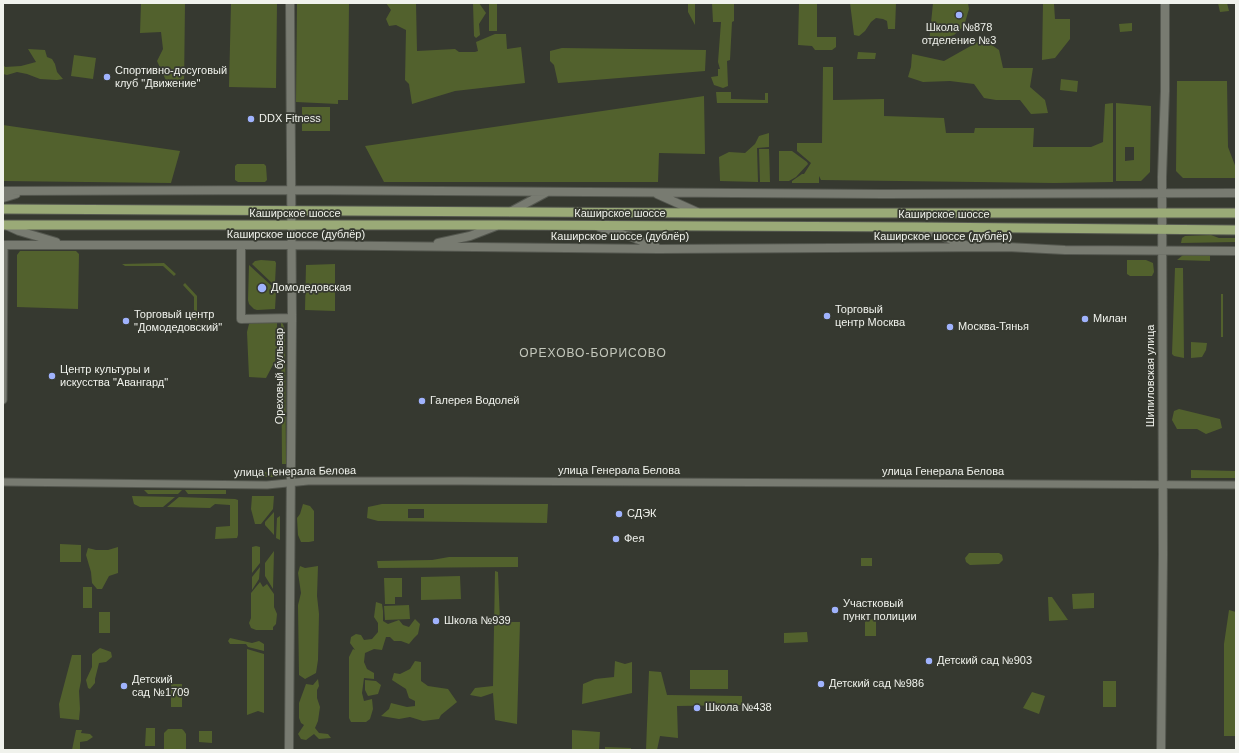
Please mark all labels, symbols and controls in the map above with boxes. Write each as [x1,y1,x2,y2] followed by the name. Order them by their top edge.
[954,10,964,20] marker: Школа №878 отделение №3
[922,21,996,47] place label: Школа №878 отделение №3
[115,64,227,90] place label: Спортивно-досуговый клуб "Движение"
[102,72,112,82] marker: Спортивно-досуговый клуб "Движение"
[259,112,321,126] place label: DDX Fitness
[246,114,256,124] marker: DDX Fitness
[249,207,341,221] street label: Каширское шоссе
[574,207,666,221] street label: Каширское шоссе
[898,208,990,222] street label: Каширское шоссе
[227,228,365,242] street label: Каширское шоссе (дублёр)
[551,230,689,244] street label: Каширское шоссе (дублёр)
[874,230,1012,244] street label: Каширское шоссе (дублёр)
[271,281,351,295] place label: Домодедовская
[256,282,268,294] marker: Домодедовская
[835,303,905,329] place label: Торговый центр Москва
[134,308,222,334] place label: Торговый центр "Домодедовский"
[822,311,832,321] marker: Торговый центр Москва
[1093,312,1127,326] place label: Милан
[1080,314,1090,324] marker: Милан
[121,316,131,326] marker: Торговый центр "Домодедовский"
[958,320,1029,334] place label: Москва-Тянья
[945,322,955,332] marker: Москва-Тянья
[1144,325,1158,427] street label: Шипиловская улица
[273,328,287,424] street label: Ореховый бульвар
[519,347,667,361] district label: ОРЕХОВО-БОРИСОВО
[60,363,168,389] place label: Центр культуры и искусства "Авангард"
[47,371,57,381] marker: Центр культуры и искусства "Авангард"
[430,394,519,408] place label: Галерея Водолей
[417,396,427,406] marker: Галерея Водолей
[234,464,356,480] street label: улица Генерала Белова
[558,464,680,478] street label: улица Генерала Белова
[882,465,1004,479] street label: улица Генерала Белова
[627,507,656,521] place label: СДЭК
[614,509,624,519] marker: СДЭК
[624,532,644,546] place label: Фея
[611,534,621,544] marker: Фея
[843,597,917,623] place label: Участковый пункт полиции
[830,605,840,615] marker: Участковый пункт полиции
[444,614,511,628] place label: Школа №939
[431,616,441,626] marker: Школа №939
[937,654,1032,668] place label: Детский сад №903
[924,656,934,666] marker: Детский сад №903
[132,673,189,699] place label: Детский сад №1709
[829,677,924,691] place label: Детский сад №986
[816,679,826,689] marker: Детский сад №986
[119,681,129,691] marker: Детский сад №1709
[705,701,772,715] place label: Школа №438
[692,703,702,713] marker: Школа №438

